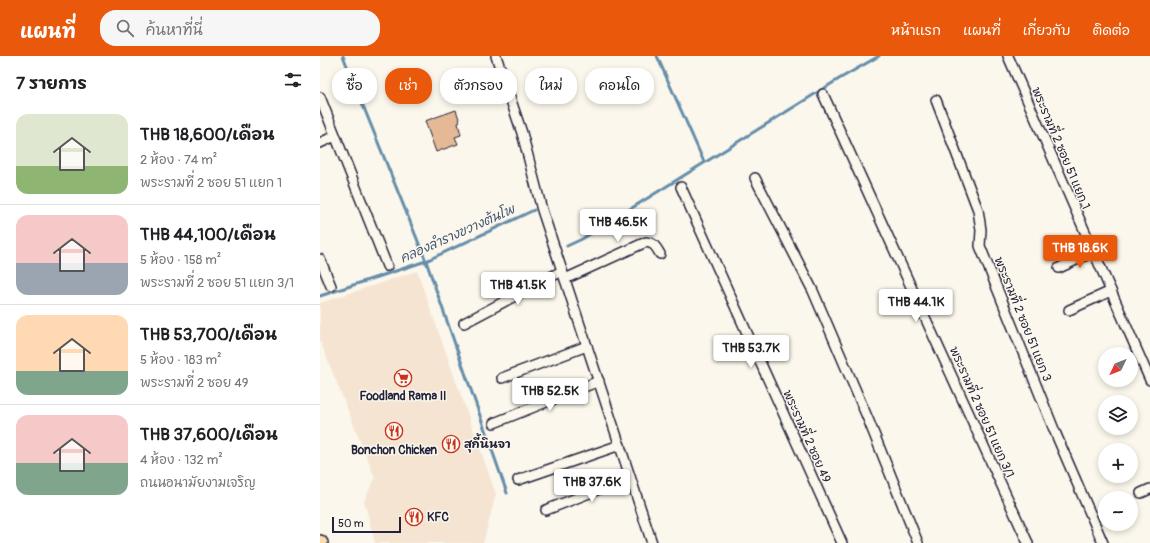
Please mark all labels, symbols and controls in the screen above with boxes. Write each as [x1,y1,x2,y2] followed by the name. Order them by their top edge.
[100,10,380,46] search box
[114,17,136,39] icon: search
[20,20,76,44] text: แผนที่
[146,21,203,40] text: ค้นหาที่นี่
[891,22,941,39] text: หน้าแรก
[963,22,1001,39] text: แผนที่
[1023,22,1070,39] text: เกี่ยวกับ
[1092,22,1130,39] text: ติดต่อ
[332,68,377,104] chip: ซื้อ
[385,68,432,104] chip: เช่า
[440,68,517,104] chip: ตัวกรอง
[525,68,577,104] chip: ใหม่
[585,68,654,104] chip: คอนโด
[282,69,304,91] icon: filters
[16,73,87,94] text: 7 รายการ
[1028,83,1097,212] street label: พระรามที่ 2 ซอย 51 แยก 1
[140,124,274,145] text: THB 18,600/เดือน
[48,130,96,178] icon: home
[140,152,217,168] text: 2 ห้อง · 74 m²
[140,175,282,191] text: พระรามที่ 2 ซอย 51 แยก 1
[397,200,518,266] water label: คลองลำรางขวางต้นโพ
[572,209,664,243] pin: THB 46.5K
[589,214,647,230] text: THB 46.5K
[140,224,276,245] text: THB 44,100/เดือน
[48,231,96,279] icon: home
[1034,235,1126,269] pin: THB 18.6K
[1052,240,1108,256] text: THB 18.6K
[140,252,221,268] text: 5 ห้อง · 158 m²
[991,253,1058,384] street label: พระรามที่ 2 ซอย 51 แยก 3
[472,272,564,306] pin: THB 41.5K
[140,275,294,291] text: พระรามที่ 2 ซอย 51 แยก 3/1
[490,277,546,293] text: THB 41.5K
[870,289,962,323] pin: THB 44.1K
[888,294,944,310] text: THB 44.1K
[140,324,277,345] text: THB 53,700/เดือน
[48,331,96,379] icon: home
[705,335,797,369] pin: THB 53.7K
[722,340,780,356] text: THB 53.7K
[946,343,1021,480] street label: พระรามที่ 2 ซอย 51 แยก 3/1
[1098,347,1138,387] north arrow
[1098,347,1138,531] map controls
[140,352,221,368] text: 5 ห้อง · 183 m²
[393,368,413,388] supermarket icon: Foodland Rama II
[140,375,248,391] text: พระรามที่ 2 ซอย 49
[504,378,596,412] pin: THB 52.5K
[521,383,579,399] text: THB 52.5K
[779,386,837,485] street label: พระรามที่ 2 ซอย 49
[360,389,446,404] place label: Foodland Rama II
[1098,395,1138,435] button: layers
[384,421,404,441] restaurant icon: Bonchon Chicken
[140,424,278,445] text: THB 37,600/เดือน
[48,431,96,479] icon: home
[464,433,511,453] place label: สุกี้นินจา
[441,434,461,454] restaurant icon: สุกี้นินจา
[351,443,437,458] place label: Bonchon Chicken
[1098,443,1138,483] button: +
[140,452,223,468] text: 4 ห้อง · 132 m²
[546,469,638,503] pin: THB 37.6K
[563,474,621,490] text: THB 37.6K
[140,475,256,491] text: ถนนอนามัยงามเจริญ
[1098,491,1138,531] button: −
[404,507,424,527] restaurant icon: KFC
[427,510,449,525] place label: KFC
[332,515,401,534] scale bar
[338,517,364,530] text: 50 m

